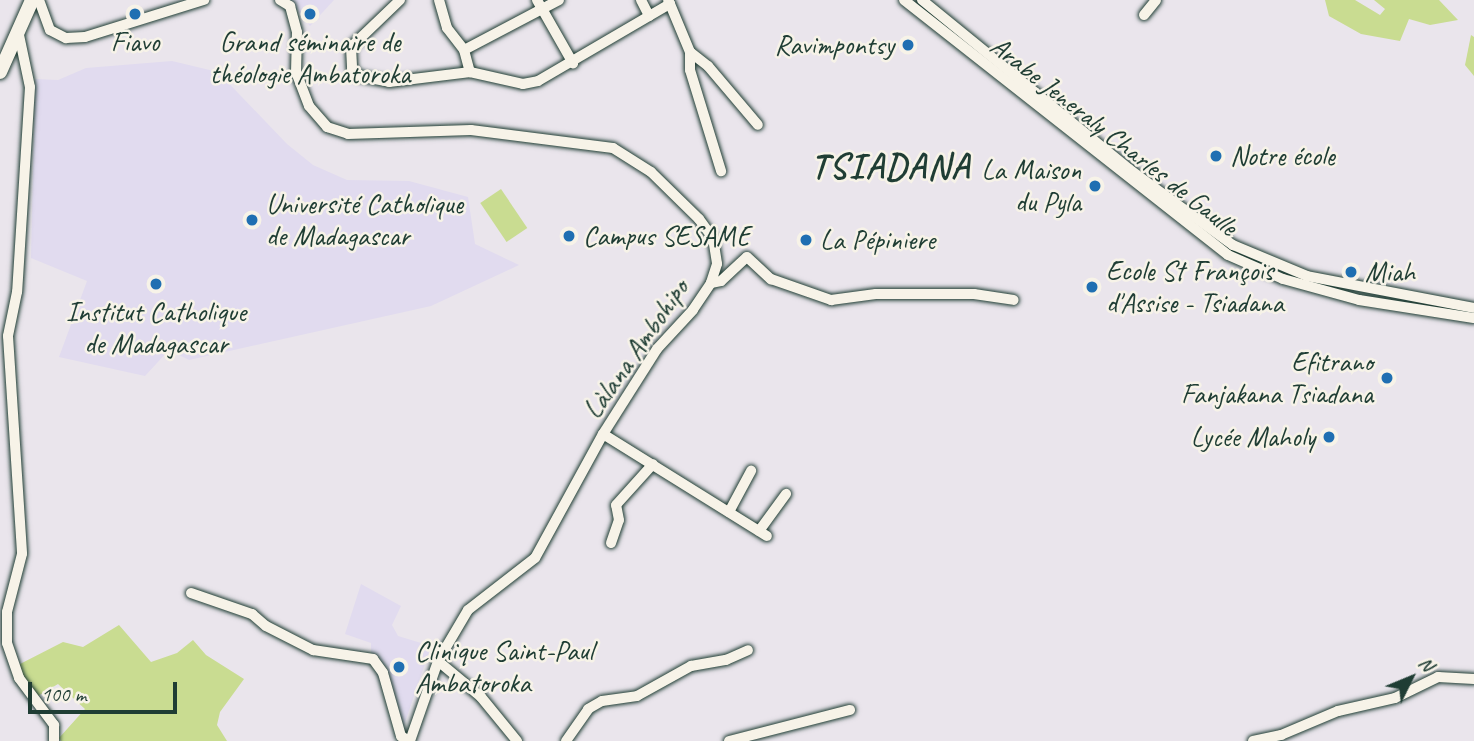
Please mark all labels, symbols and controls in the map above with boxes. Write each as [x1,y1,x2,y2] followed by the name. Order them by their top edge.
[127,6,143,22] marker: Fiavo
[302,6,318,22] marker: Grand séminaire de théologie Ambatoroka
[111,25,159,59] place label: Fiavo
[209,25,411,91] place label: Grand séminaire de théologie Ambatoroka
[774,28,894,62] place label: Ravimpontsy
[983,29,1245,243] street label: Arabe Jeneraly Charles de Gaulle
[900,37,916,53] marker: Ravimpontsy
[1230,139,1335,173] place label: Notre école
[813,146,969,188] district label: TSIADANA
[1208,148,1224,164] marker: Notre école
[980,153,1081,219] place label: La Maison du Pyla
[1087,178,1103,194] marker: La Maison du Pyla
[266,187,463,253] place label: Université Catholique de Madagascar
[244,212,260,228] marker: Université Catholique de Madagascar
[583,219,750,253] place label: Campus SESAME
[820,223,935,257] place label: La Pépiniere
[561,228,577,244] marker: Campus SESAME
[798,232,814,248] marker: La Pépiniere
[1106,254,1284,320] place label: Ecole St François d'Assise - Tsiadana
[1365,255,1415,289] place label: Miah
[1343,264,1359,280] marker: Miah
[576,273,696,425] street label: Làlana Ambohipo
[148,276,164,292] marker: Institut Catholique de Madagascar
[1084,279,1100,295] marker: Ecole St François d'Assise - Tsiadana
[66,295,246,361] place label: Institut Catholique de Madagascar
[1182,345,1373,411] place label: Efitrano Fanjakana Tsiadana
[1379,370,1395,386] marker: Efitrano Fanjakana Tsiadana
[1190,420,1315,454] place label: Lycée Maholy
[1321,429,1337,445] marker: Lycée Maholy
[415,634,594,700] place label: Clinique Saint-Paul Ambatoroka
[1376,643,1446,713] north arrow
[1414,651,1439,676] text: N
[389,657,409,677] marker: Clinique Saint-Paul Ambatoroka
[32,668,180,712] scale bar
[41,681,86,707] text: 100 m

